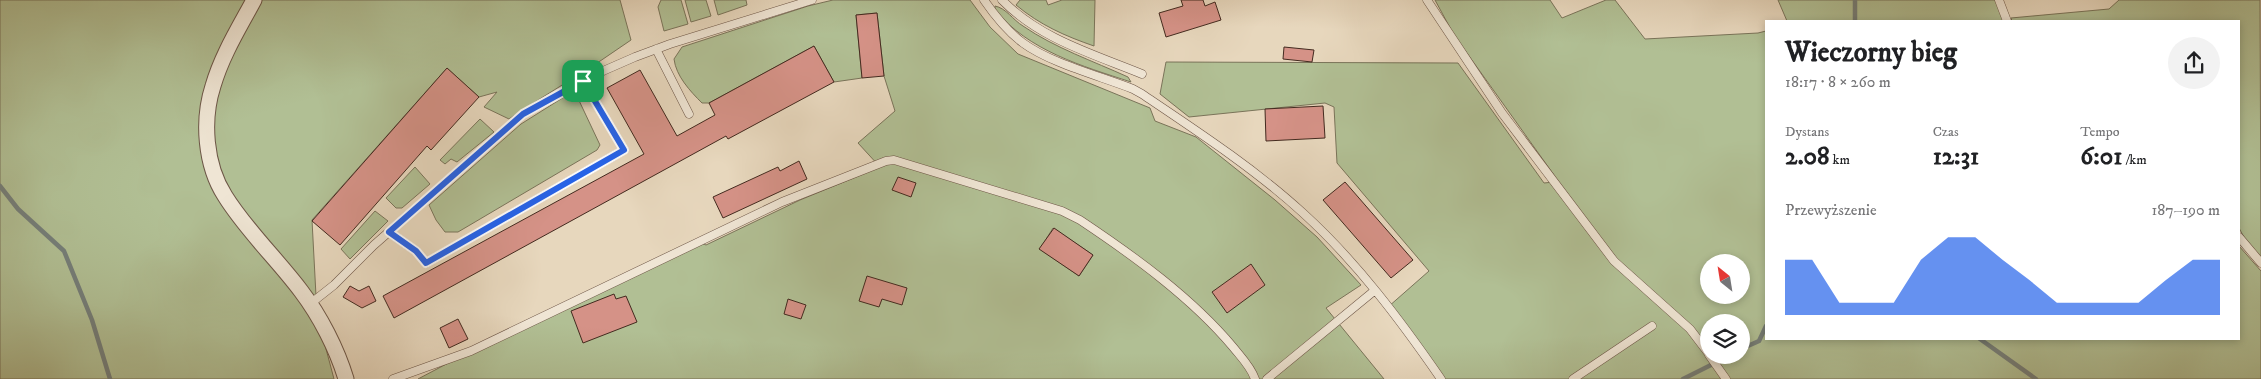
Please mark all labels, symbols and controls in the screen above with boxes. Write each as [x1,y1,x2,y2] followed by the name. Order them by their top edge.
[1785,35,1957,70] text: Wieczorny bieg
[2168,37,2220,89] button: share
[562,60,604,102] pin
[569,67,597,95] icon: arrive
[1785,72,1891,92] text: 18:17 · 8 × 260 m
[1785,123,1829,141] text: Dystans
[1933,123,1959,141] text: Czas
[2080,123,2120,141] text: Tempo
[1785,141,1830,172] text: 2.08
[1933,141,1979,172] text: 12:31
[2080,141,2122,172] text: 6:01
[1830,151,1850,169] text: km
[2122,151,2147,169] text: /km
[1785,200,1877,220] text: Przewyższenie
[2151,200,2220,220] text: 187–190 m
[1700,254,1750,304] north arrow
[1700,254,1750,364] map controls
[1700,314,1750,364] button: layers

